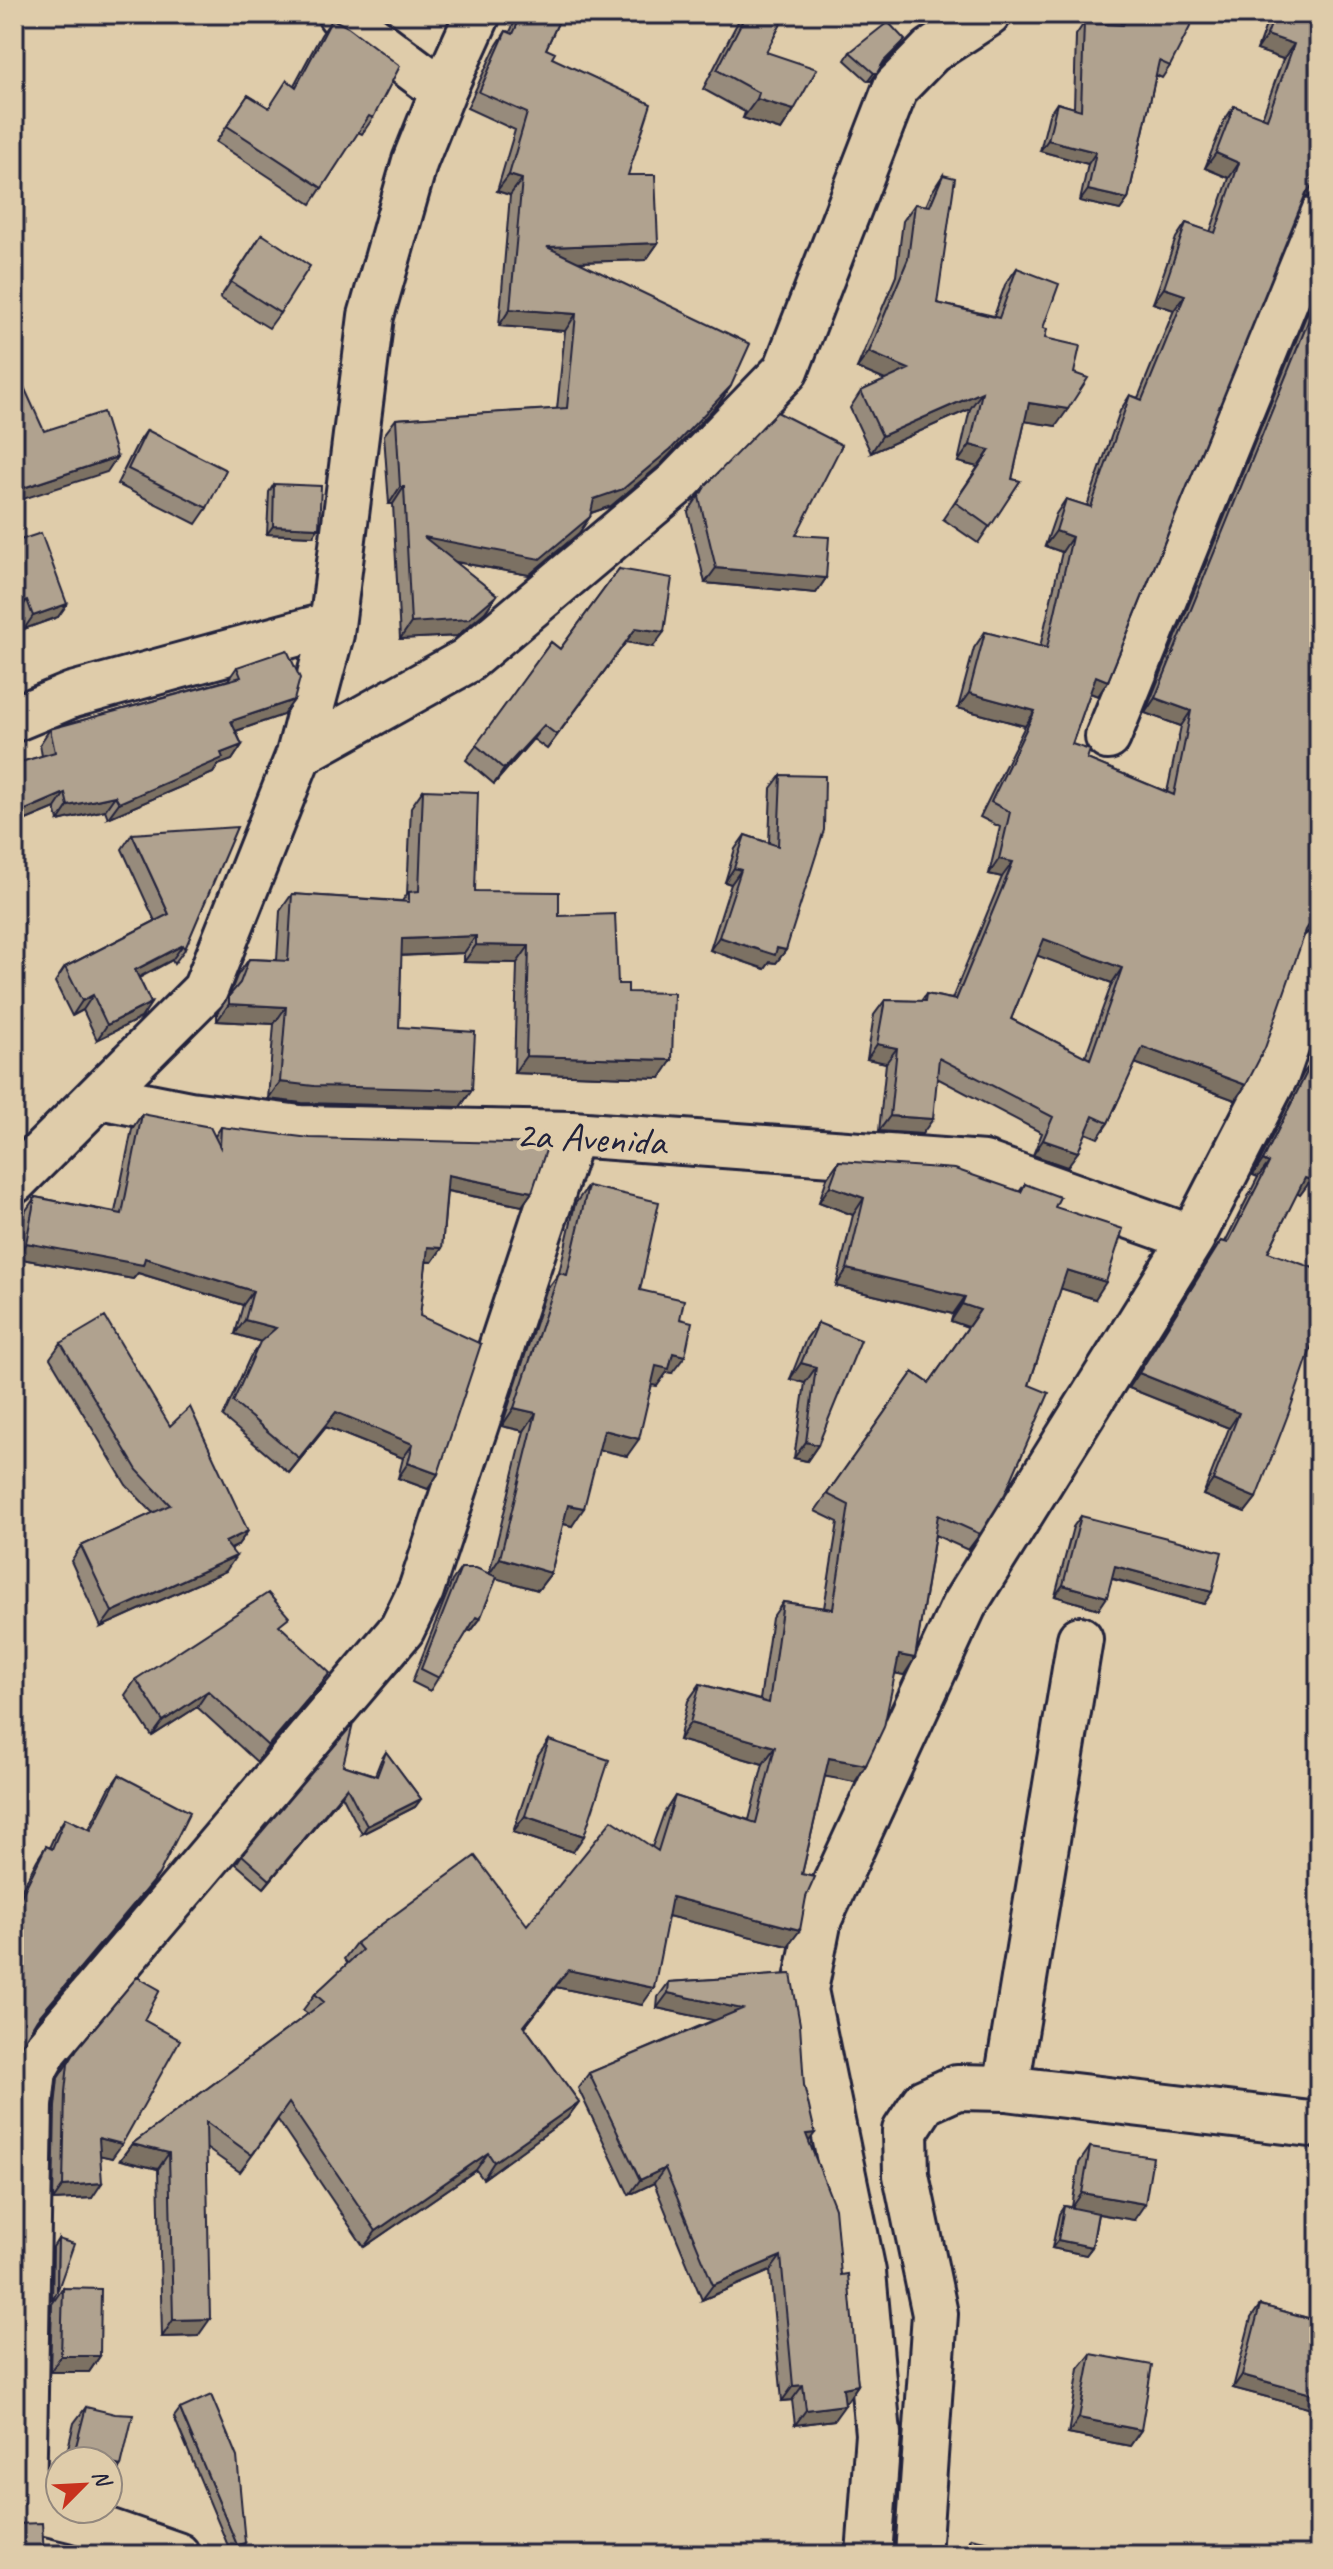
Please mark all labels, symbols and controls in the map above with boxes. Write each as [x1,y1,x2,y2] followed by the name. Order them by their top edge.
[515,1109,670,1167] street label: 2a Avenida
[44,2445,124,2525] north arrow
[86,2465,118,2492] text: N

